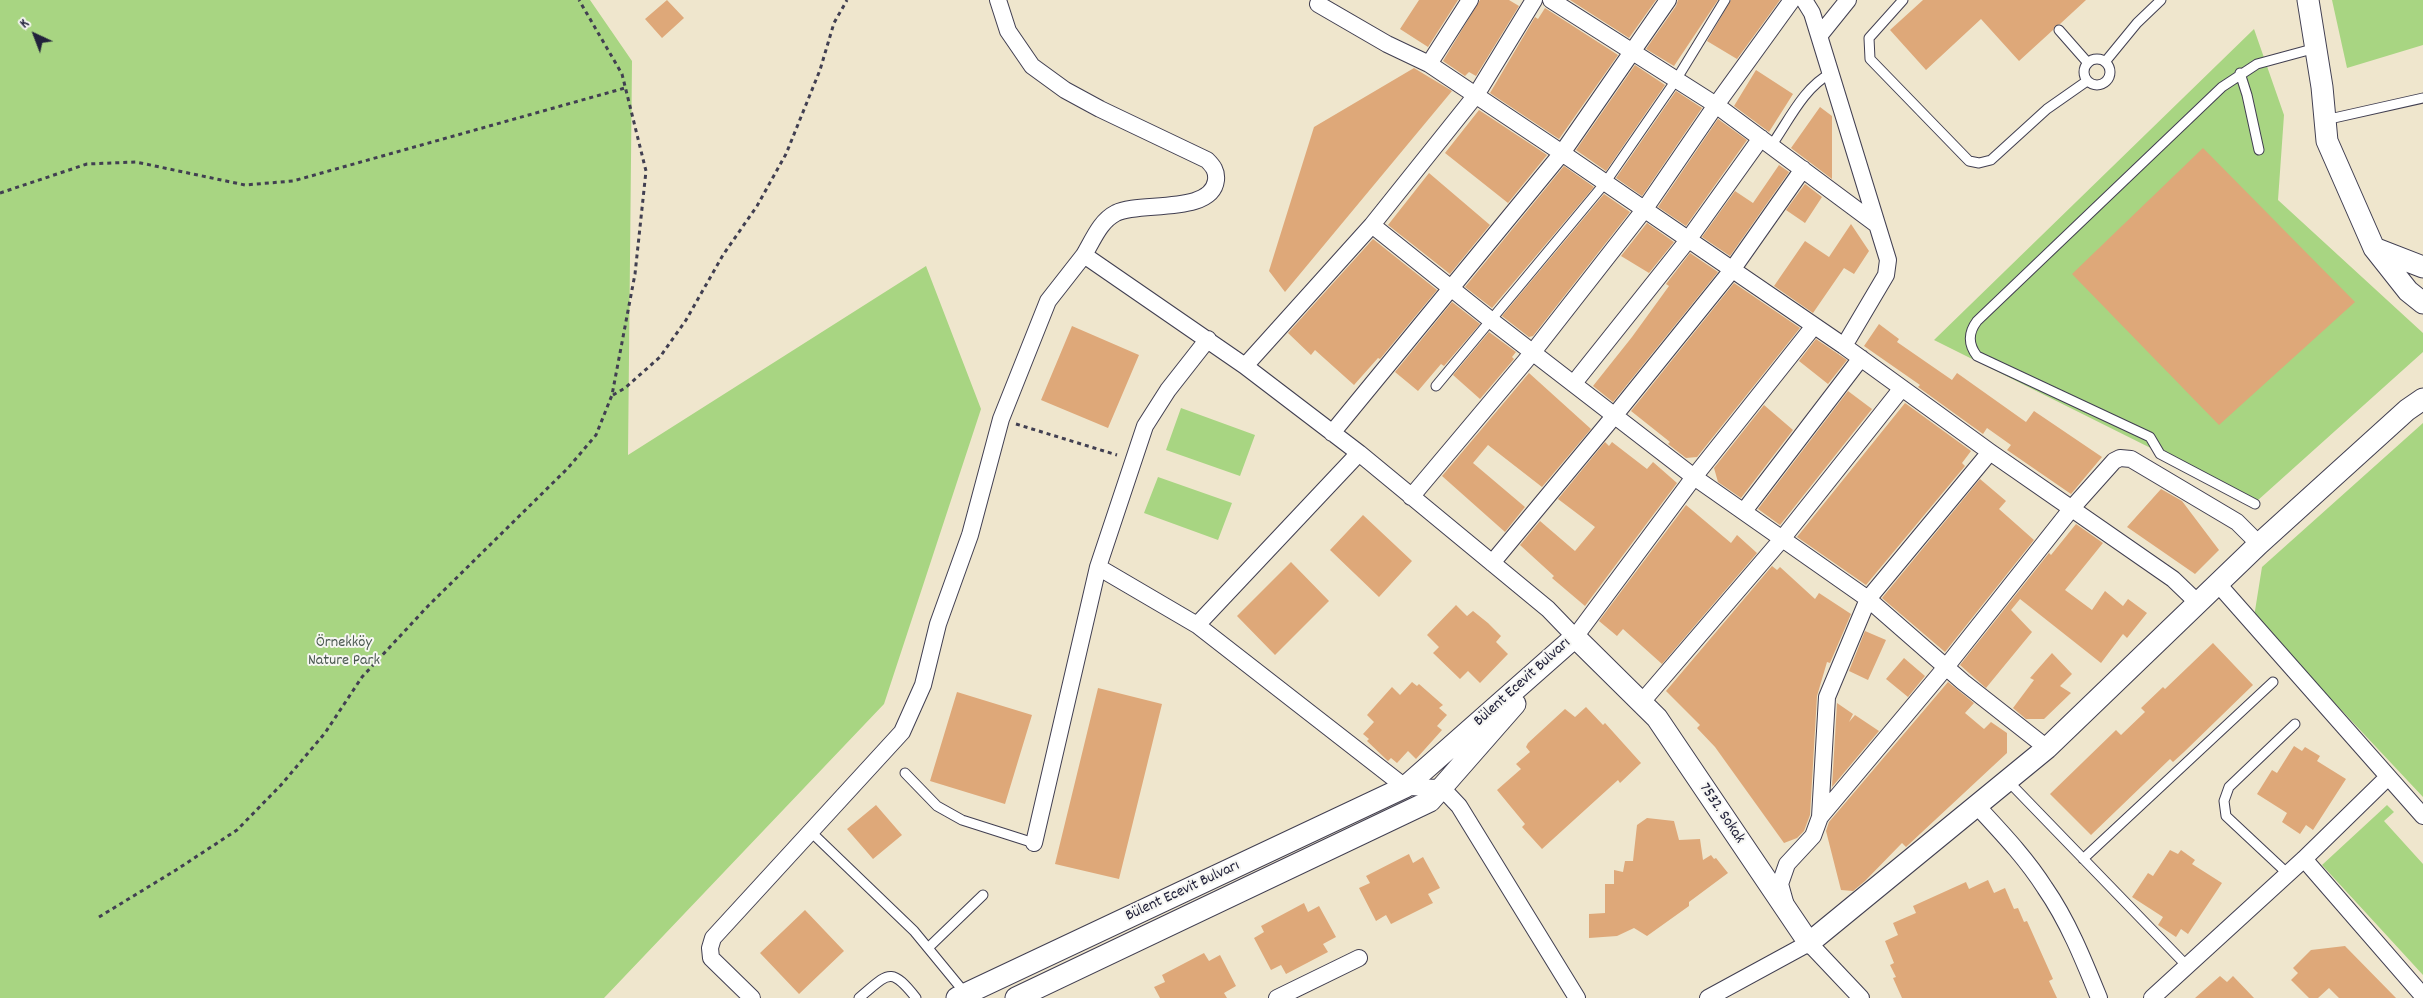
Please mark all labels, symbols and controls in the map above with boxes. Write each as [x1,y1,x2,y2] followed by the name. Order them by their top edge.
[10,10,60,60] north arrow
[16,15,34,34] text: K
[308,634,380,672] park label: Örnekköy Nature Park
[1471,635,1575,731] street label: Bülent Ecevit Bulvarı
[1694,780,1748,848] street label: 7532. Sokak
[1123,857,1243,927] street label: Bülent Ecevit Bulvarı

